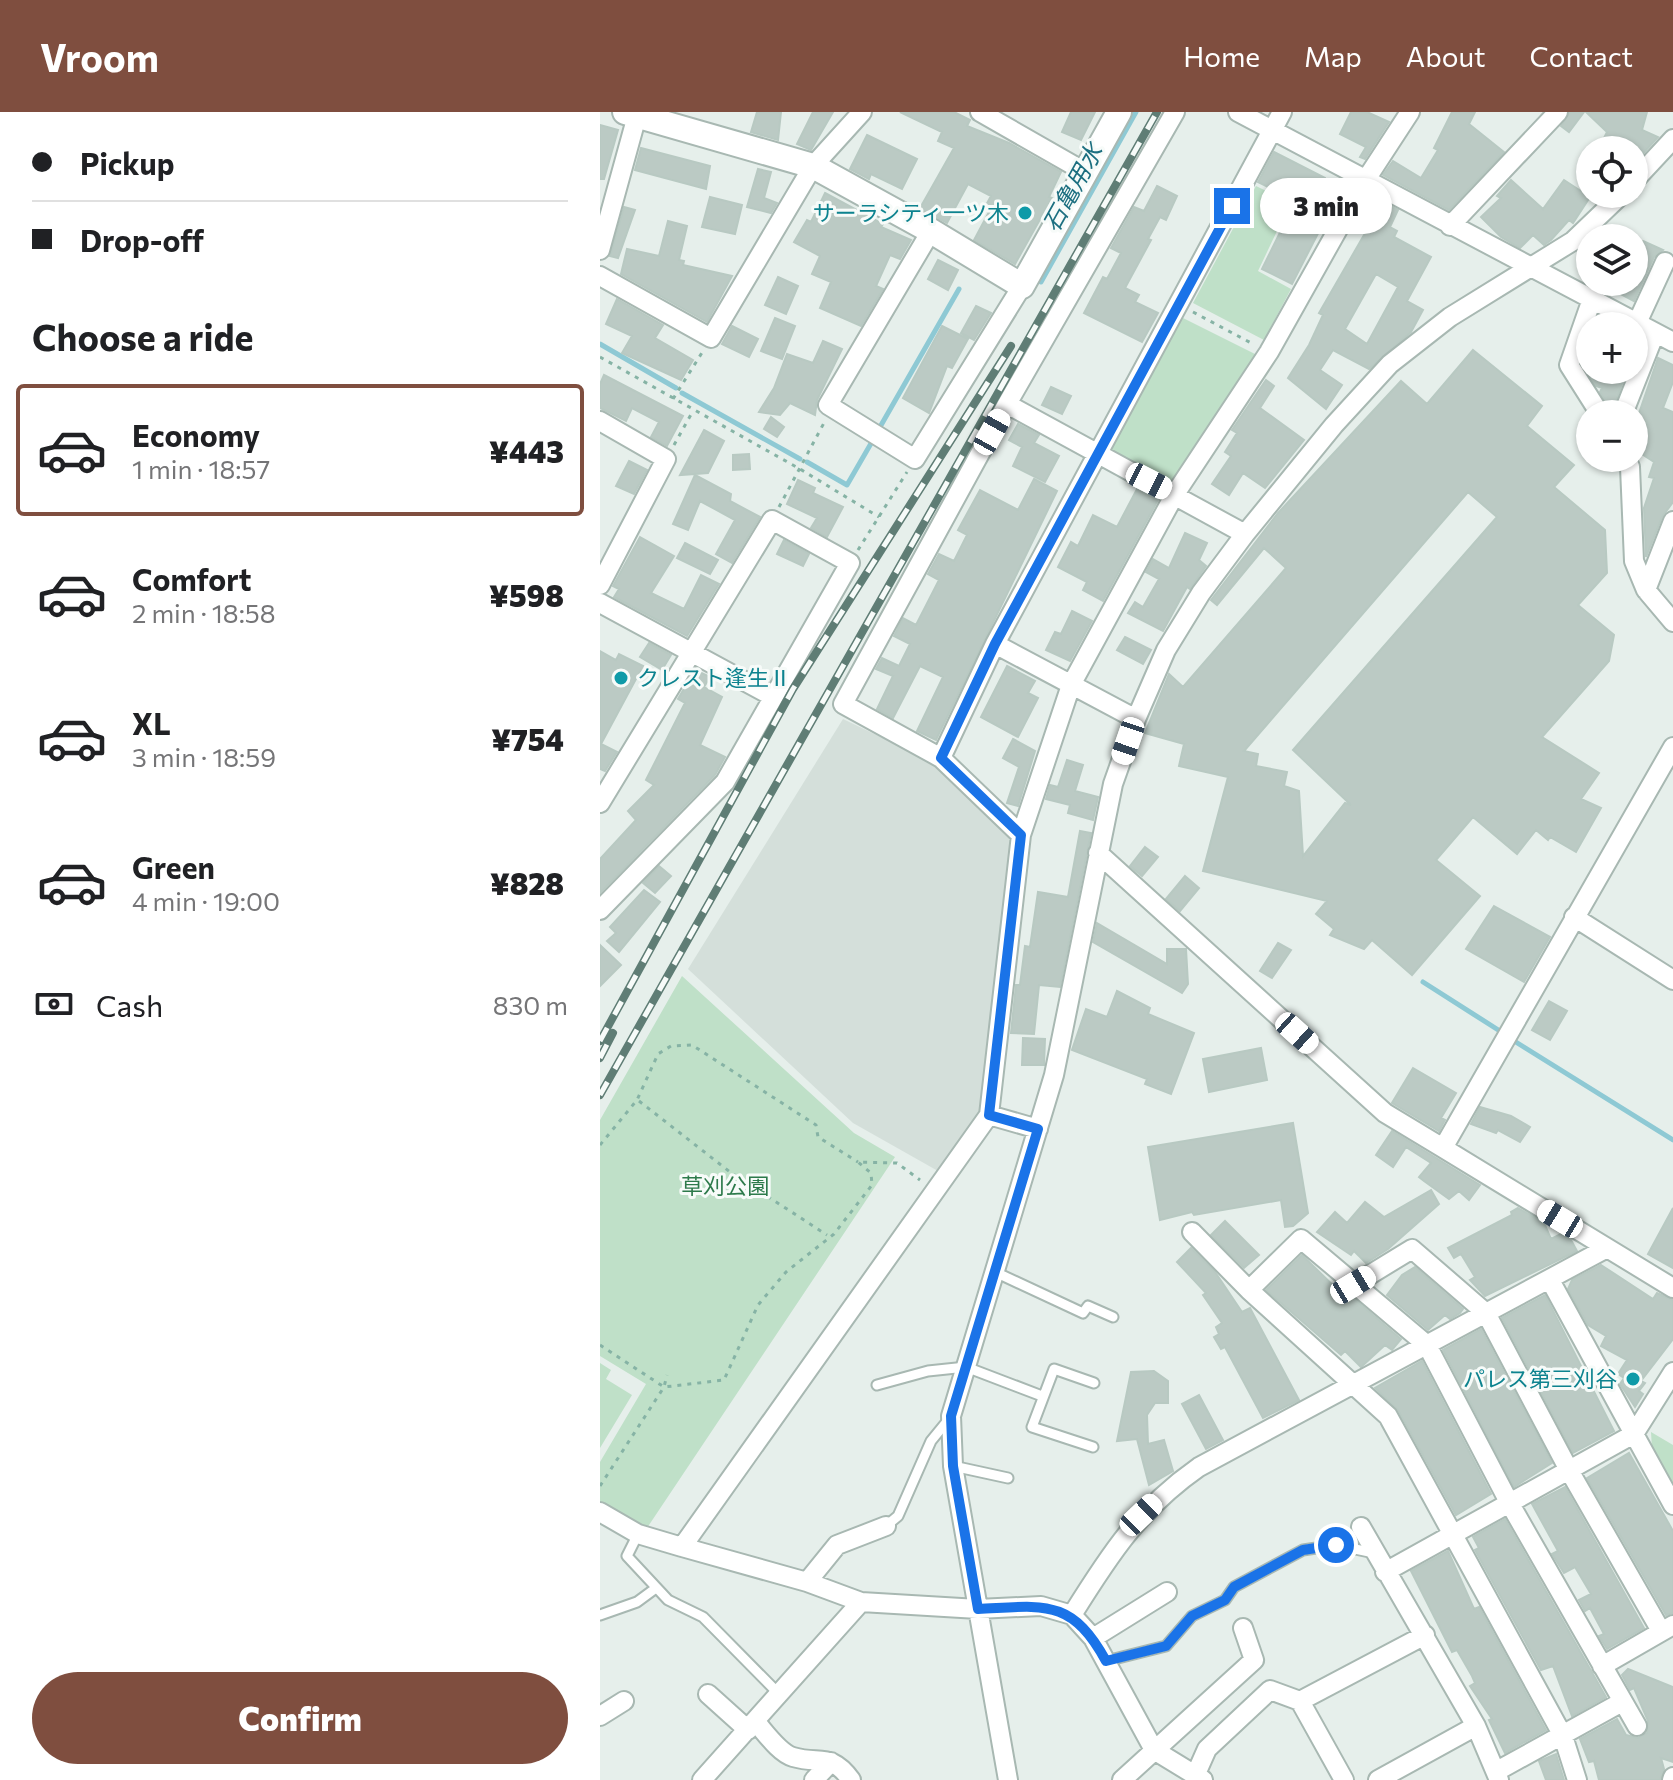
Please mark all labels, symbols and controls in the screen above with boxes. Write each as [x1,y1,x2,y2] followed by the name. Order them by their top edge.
[40,33,159,80] text: Vroom
[1183,39,1260,73] text: Home
[1304,39,1362,73] text: Map
[1406,39,1486,73] text: About
[1530,39,1633,73] text: Contact
[1036,136,1109,236] water label: 石亀用水
[1576,136,1648,472] map controls
[1576,136,1648,208] button: locate
[80,144,174,181] text: Pickup
[1260,178,1392,234] callout: 3 min
[1214,188,1250,224] route end
[1293,190,1359,221] text: 3 min
[813,199,1009,226] place label: サーラシティ一ツ木
[1016,204,1034,222] marker: サーラシティ一ツ木
[80,221,204,258] text: Drop-off
[1576,224,1648,296] button: layers
[1576,312,1648,384] button: +
[32,314,253,358] text: Choose a ride
[1576,400,1648,472] button: −
[970,405,1014,459] car
[36,414,108,486] icon: car
[132,416,260,453] text: Economy
[489,432,564,469] text: ¥443
[132,453,270,484] text: 1 min · 18:57
[1122,459,1176,503] car
[36,558,108,630] icon: car
[132,560,251,597] text: Comfort
[489,576,564,613] text: ¥598
[132,597,276,628] text: 2 min · 18:58
[637,664,791,691] place label: クレスト逢生Ⅱ
[612,669,630,687] marker: クレスト逢生Ⅱ
[36,702,108,774] icon: car
[132,704,171,741] text: XL
[1109,714,1147,768] car
[491,720,564,757] text: ¥754
[132,741,276,772] text: 3 min · 18:59
[36,846,108,918] icon: car
[132,848,215,885] text: Green
[490,864,564,901] text: ¥828
[132,885,280,916] text: 4 min · 19:00
[32,982,76,1026] icon: cash
[96,986,163,1023] text: Cash
[493,989,568,1020] text: 830 m
[1271,1008,1323,1058] car
[681,1172,769,1199] park label: 草刈公園
[1533,1196,1587,1242] car
[1326,1262,1380,1308] car
[1463,1365,1617,1392] place label: パレス第三刈谷
[1624,1370,1642,1388] marker: パレス第三刈谷
[1115,1490,1167,1540] car
[1318,1527,1354,1563] route start
[32,1672,568,1764] button: Confirm

